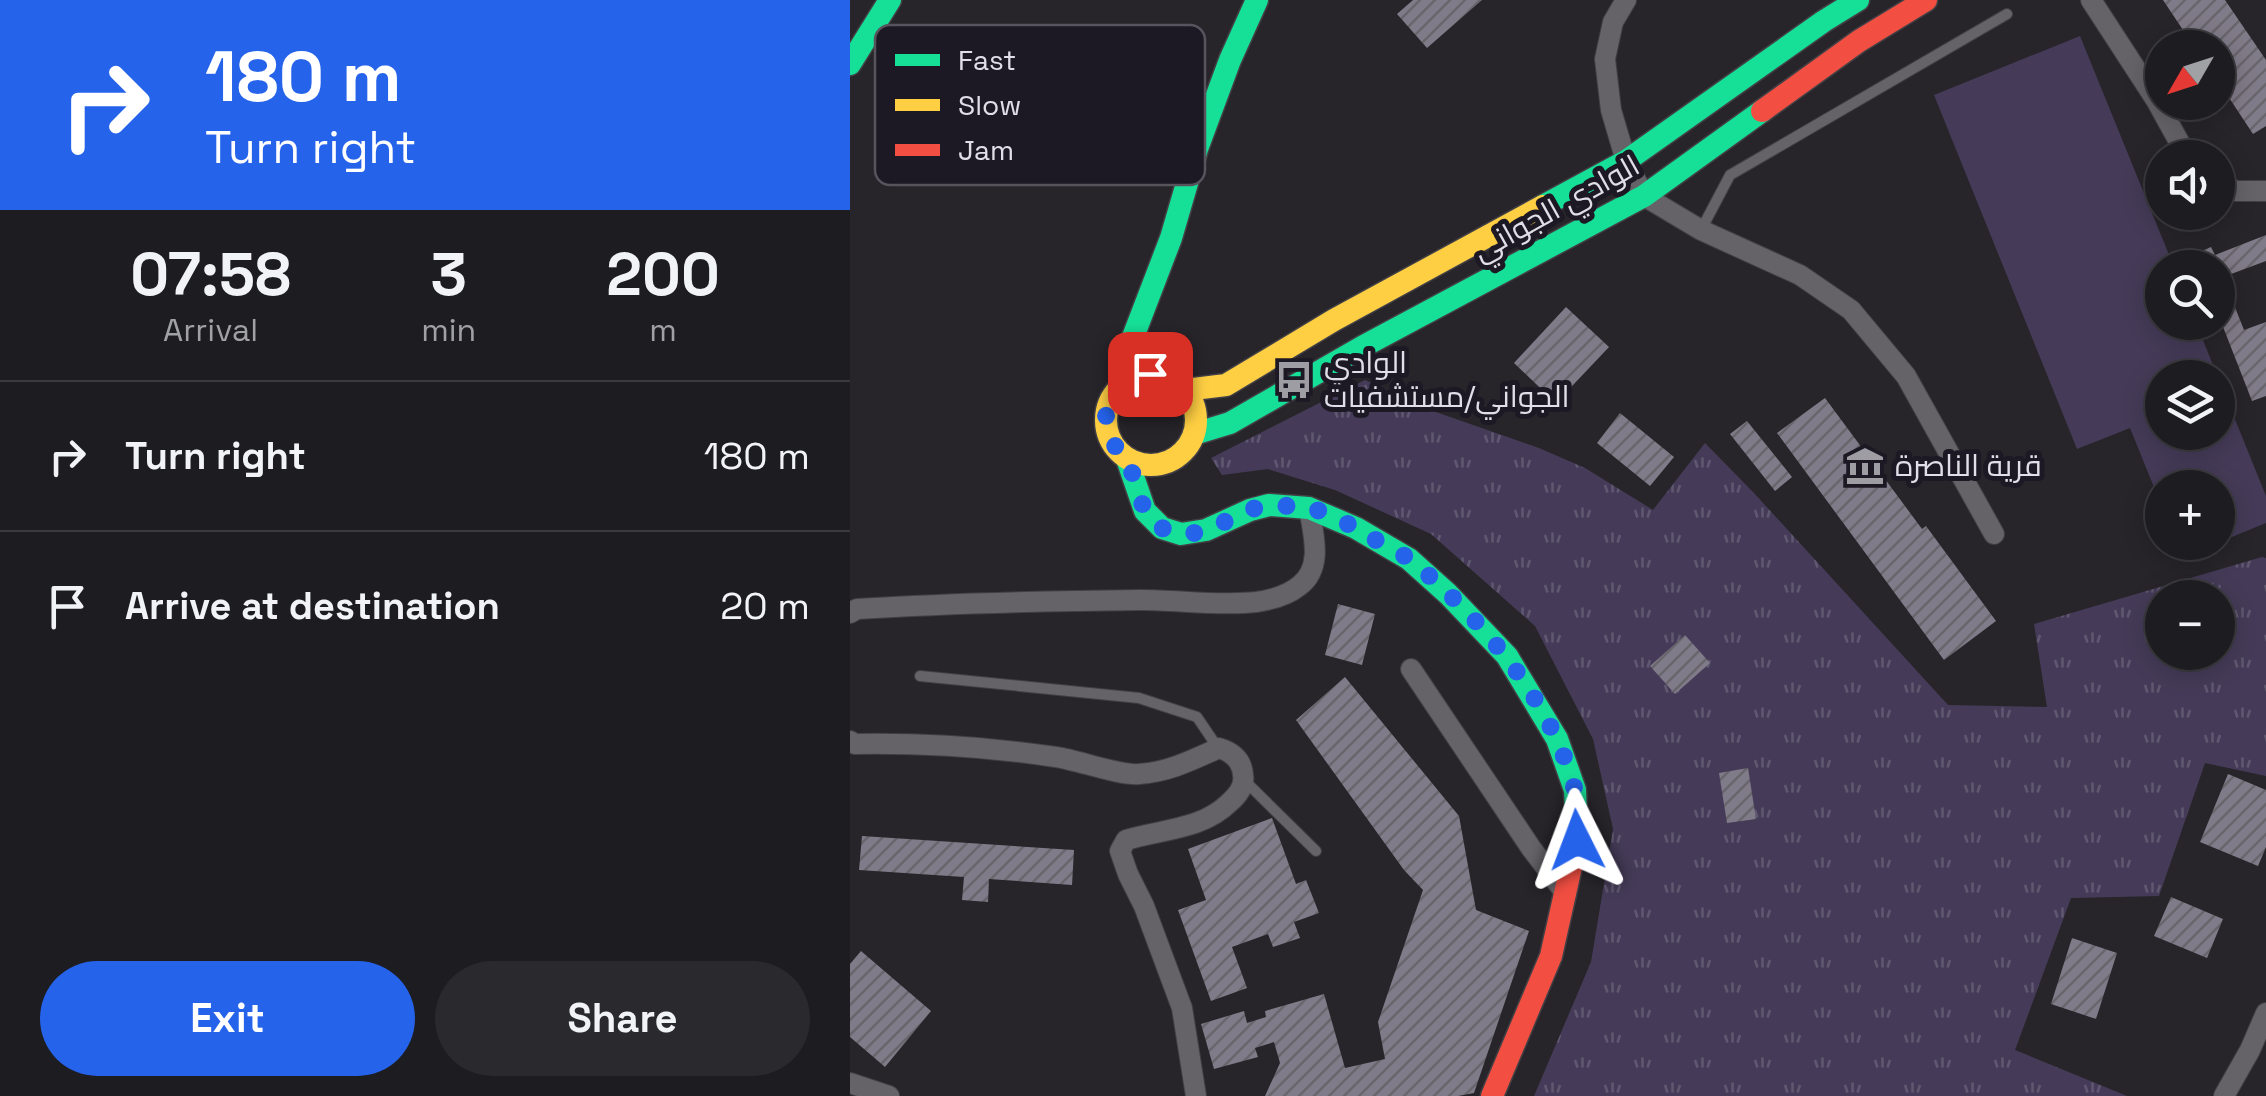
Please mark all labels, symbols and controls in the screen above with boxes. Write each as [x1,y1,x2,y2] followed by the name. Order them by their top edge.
[875,25,1205,185] legend
[2145,30,2235,120] north arrow
[2145,30,2235,670] map controls
[205,32,402,121] text: 180 m
[40,40,170,170] icon: right
[958,42,1016,78] text: Fast
[958,87,1021,123] text: Slow
[205,119,416,176] text: Turn right
[958,132,1014,168] text: Jam
[2145,140,2235,230] button: sound
[1465,146,1648,273] street label: الوادي الجواني
[130,236,291,313] text: 07:58
[430,236,467,313] text: 3
[606,236,720,313] text: 200
[2145,250,2235,340] button: search
[163,310,258,350] text: Arrival
[421,310,476,350] text: min
[649,310,677,350] text: m
[1108,332,1193,417] pin
[1324,343,1570,420] place label: الوادي الجواني/مستشفيات
[1123,347,1178,402] icon: arrive
[1273,359,1315,401] bus stop icon: الوادي الجواني/مستشفيات
[2145,360,2235,450] button: layers
[40,429,95,484] icon: right
[125,432,306,480] text: Turn right
[704,432,810,480] text: 180 m
[1844,445,1886,487] museum icon: قرية الناصرة
[1895,446,2042,485] place label: قرية الناصرة
[2145,470,2235,560] button: +
[40,579,95,634] icon: arrive
[2145,580,2235,670] button: −
[125,582,500,630] text: Arrive at destination
[720,582,810,630] text: 20 m
[1525,788,1629,892] position arrow
[40,961,415,1076] button: Exit
[435,961,810,1076] button: Share

